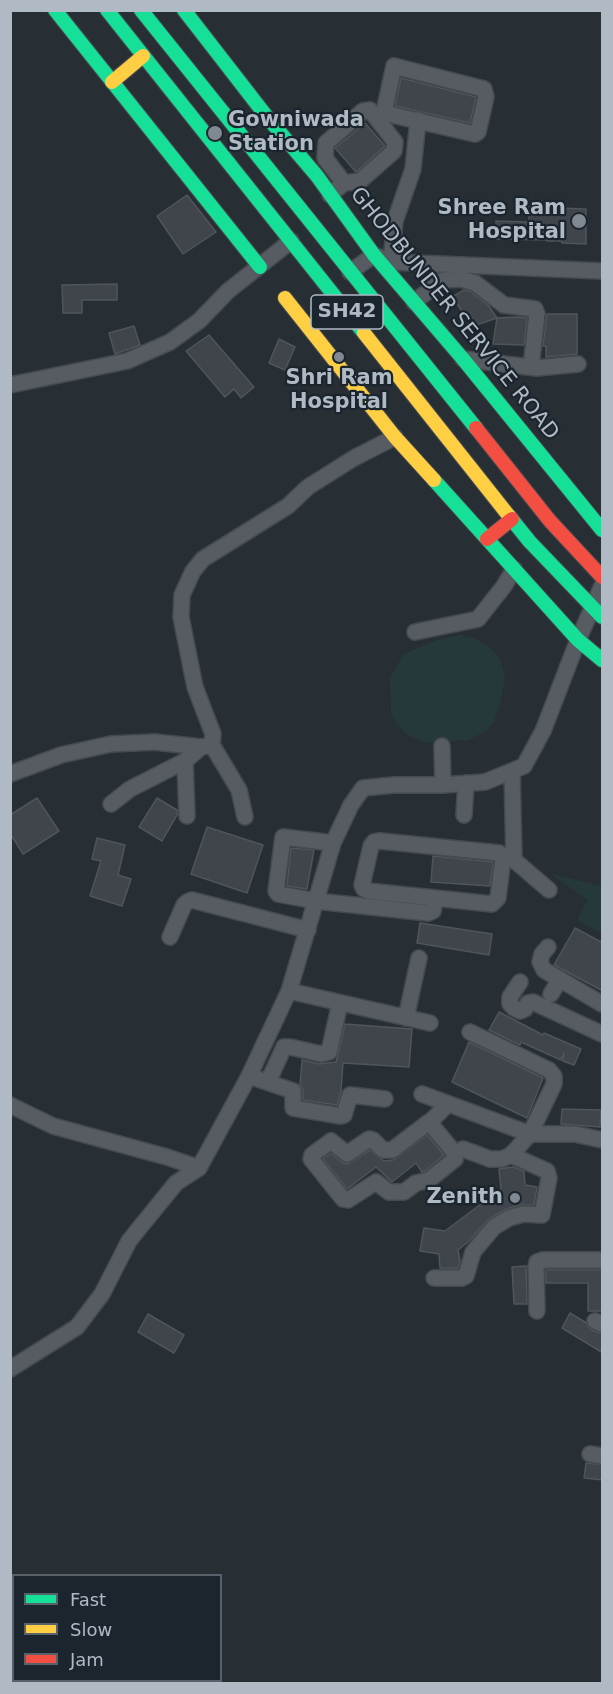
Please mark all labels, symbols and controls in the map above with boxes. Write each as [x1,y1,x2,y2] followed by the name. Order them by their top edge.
[228,108,364,158] place label: Gowniwada Station
[206,124,224,142] marker: Gowniwada Station
[344,183,564,445] street label: GHODBUNDER SERVICE ROAD
[438,196,566,246] place label: Shree Ram Hospital
[570,212,588,230] marker: Shree Ram Hospital
[311,295,383,329] road number: SH42
[332,350,346,364] marker: Shri Ram Hospital
[285,366,393,416] place label: Shri Ram Hospital
[426,1185,503,1211] place label: Zenith
[508,1191,522,1205] marker: Zenith
[12,1574,222,1682] legend
[70,1589,106,1610] text: Fast
[70,1619,112,1640] text: Slow
[70,1649,104,1670] text: Jam

